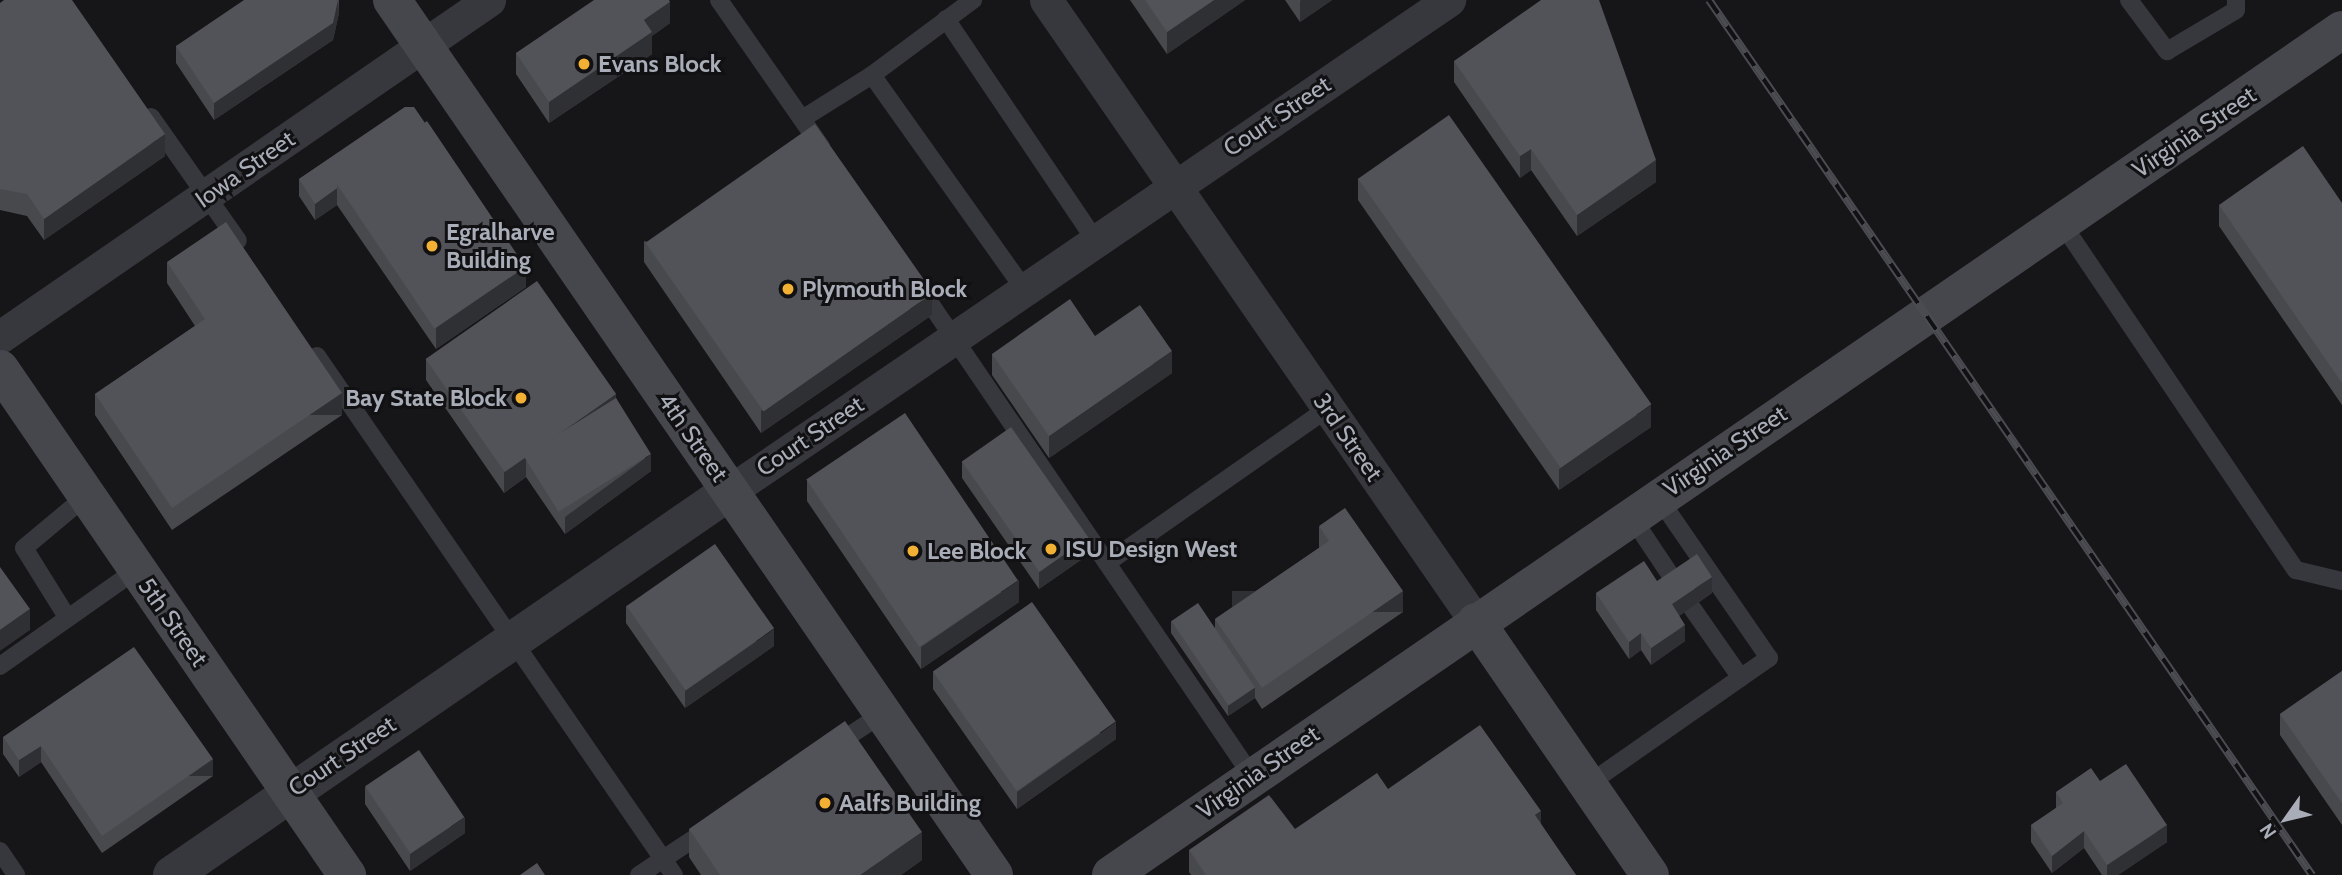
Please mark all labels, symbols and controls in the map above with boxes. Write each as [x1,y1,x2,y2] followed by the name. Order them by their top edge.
[598,50,721,78] place label: Evans Block
[576,56,592,72] marker: Evans Block
[1218,70,1336,162] street label: Court Street
[2127,80,2261,184] street label: Virginia Street
[190,124,300,214] street label: Iowa Street
[446,218,555,274] place label: Egralharve Building
[424,238,440,254] marker: Egralharve Building
[802,275,967,303] place label: Plymouth Block
[780,281,796,297] marker: Plymouth Block
[345,384,507,412] place label: Bay State Block
[652,387,734,487] street label: 4th Street
[1307,388,1389,486] street label: 3rd Street
[513,390,529,406] marker: Bay State Block
[751,390,869,482] street label: Court Street
[1658,399,1792,503] street label: Virginia Street
[1065,535,1237,563] place label: ISU Design West
[927,537,1026,565] place label: Lee Block
[1043,541,1059,557] marker: ISU Design West
[905,543,921,559] marker: Lee Block
[132,572,214,672] street label: 5th Street
[283,710,401,802] street label: Court Street
[1191,719,1325,825] street label: Virginia Street
[2251,784,2321,854] north arrow
[839,789,981,817] place label: Aalfs Building
[817,795,833,811] marker: Aalfs Building
[2255,819,2281,843] text: N

